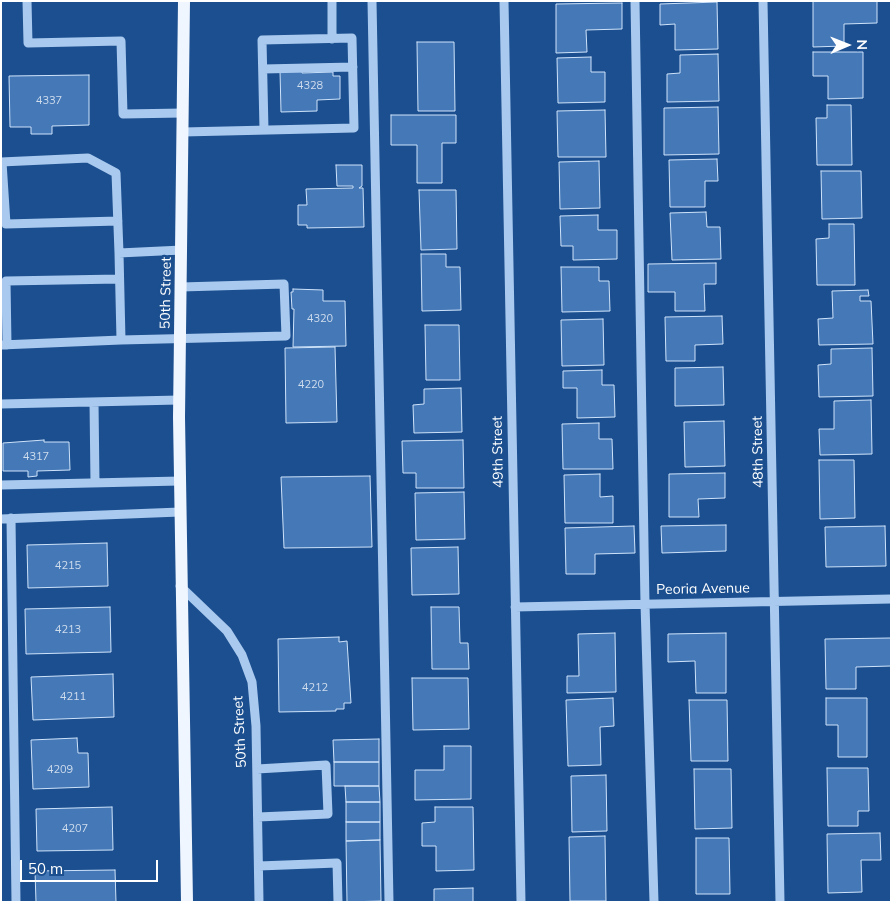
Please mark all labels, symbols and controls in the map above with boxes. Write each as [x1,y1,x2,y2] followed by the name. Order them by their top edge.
[822,20,872,70] north arrow
[853,39,871,50] text: N
[297,79,323,93] house number: 4328
[36,94,62,108] house number: 4337
[157,257,175,329] street label: 50th Street
[307,312,333,326] house number: 4320
[298,378,324,392] house number: 4220
[489,416,507,488] street label: 49th Street
[749,416,767,488] street label: 48th Street
[23,450,49,464] house number: 4317
[55,559,81,573] house number: 4215
[656,580,750,598] street label: Peoria Avenue
[55,623,81,637] house number: 4213
[302,681,328,695] house number: 4212
[60,690,86,704] house number: 4211
[230,695,250,769] street label: 50th Street
[47,763,73,777] house number: 4209
[62,822,88,836] house number: 4207
[22,850,160,882] scale bar
[28,859,63,878] text: 50 m

